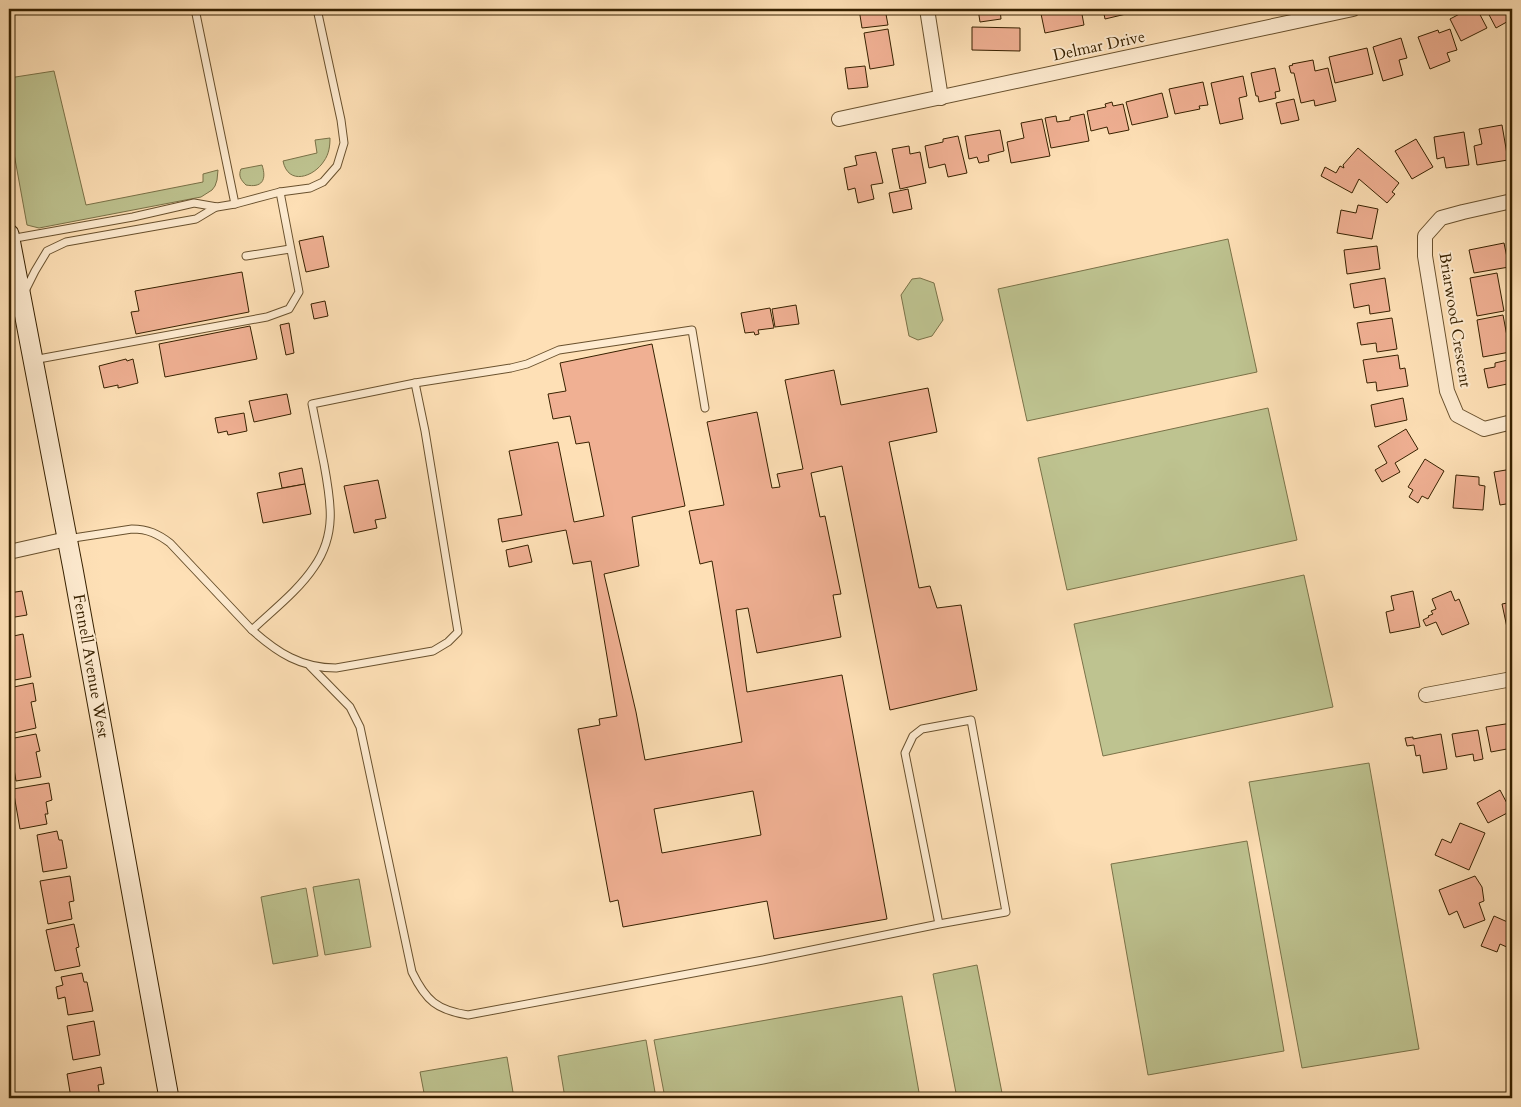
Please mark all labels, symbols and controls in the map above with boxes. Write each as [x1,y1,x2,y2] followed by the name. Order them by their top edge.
[1051,26,1147,66] street label: Delmar Drive
[1433,251,1477,389] street label: Briarwood Crescent
[68,592,114,740] street label: Fennell Avenue West

